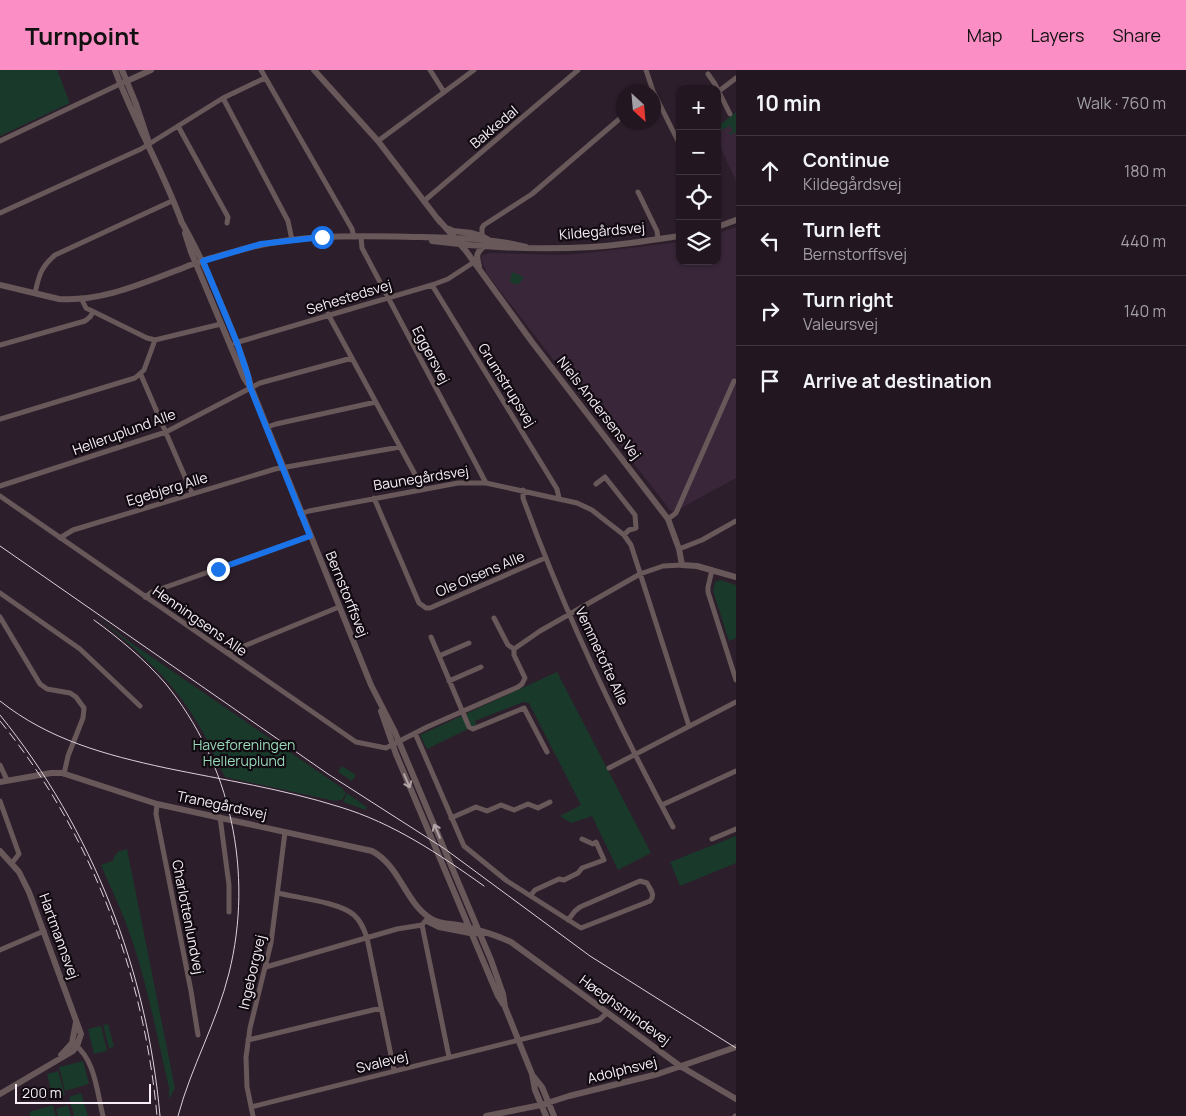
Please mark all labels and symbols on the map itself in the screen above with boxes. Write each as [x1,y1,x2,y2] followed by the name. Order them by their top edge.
[616,85,661,130] north arrow
[465,101,522,152] street label: Bakkedal
[558,217,646,244] street label: Kildegårdsvej
[311,226,334,249] route start
[304,275,394,318] street label: Sehestedsvej
[408,322,455,387] street label: Eggersvej
[474,339,541,430] street label: Grumstrupsvej
[553,352,646,463] street label: Niels Andersens Vej
[70,404,178,459] street label: Helleruplund Alle
[372,461,470,494] street label: Baunegårdsvej
[124,467,210,510] street label: Egebjerg Alle
[432,546,527,601] street label: Ole Olsens Alle
[322,548,373,640] street label: Bernstorffsvej
[207,558,230,581] route end
[149,581,251,660] street label: Henningsens Alle
[571,604,633,708] street label: Vemmetofte Alle
[193,735,295,770] park label: Haveforeningen Helleruplund
[403,773,413,788] one-way arrow
[175,786,269,823] street label: Tranegårdsvej
[431,824,441,839] one-way arrow
[168,858,209,976] street label: Charlottenlundvej
[35,890,84,981] street label: Hartmannsvej
[234,933,269,1011] street label: Ingeborgvej
[576,970,675,1049] street label: Høeghsmindevej
[354,1046,410,1077] street label: Svalevej
[585,1052,659,1087] street label: Adolphsvej
[15,1081,151,1104] scale bar

